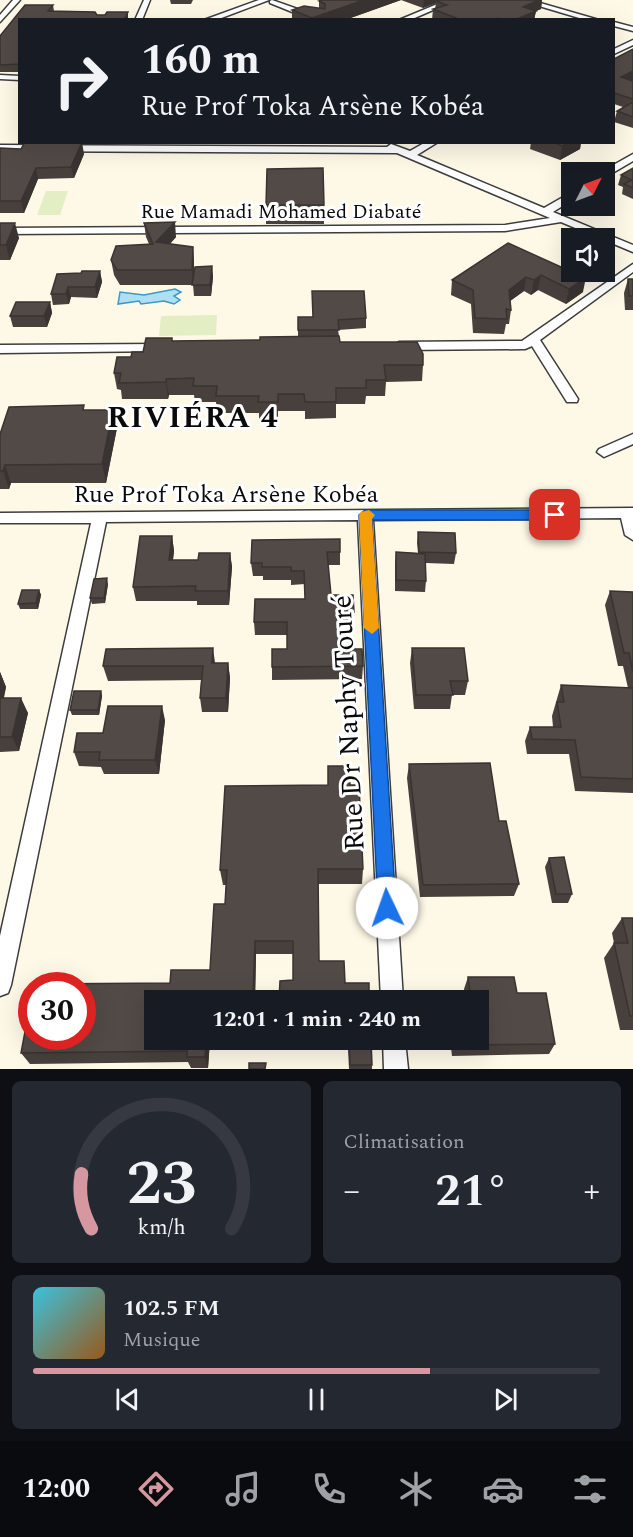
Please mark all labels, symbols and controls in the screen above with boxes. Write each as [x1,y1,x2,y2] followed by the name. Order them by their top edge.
[141,29,260,92] text: 160 m
[42,42,120,120] icon: right
[141,86,484,128] text: Rue Prof Toka Arsène Kobéa
[561,162,615,216] north arrow
[561,162,615,282] map controls
[140,197,422,227] street label: Rue Mamadi Mohamed Diabaté
[561,228,615,282] button: sound
[107,395,279,441] district label: RIVIÉRA 4
[73,477,379,513] street label: Rue Prof Toka Arsène Kobéa
[529,489,580,540] pin
[538,498,571,531] icon: arrive
[320,594,377,852] street label: Rue Dr Naphy Touré
[355,876,419,940] position arrow
[18,972,96,1050] speed limit sign: 30
[212,1003,421,1036] text: 12:01 · 1 min · 240 m
[344,1127,465,1157] text: Climatisation
[126,1137,196,1232] text: 23
[435,1157,508,1226] text: 21°
[344,1166,360,1216] text: −
[584,1166,600,1216] text: +
[137,1211,185,1244] text: km/h
[123,1292,220,1325] text: 102.5 FM
[123,1325,200,1355] text: Musique
[111,1383,144,1416] icon: previous
[300,1383,333,1416] icon: pause
[489,1383,522,1416] icon: next
[22,1468,90,1510] text: 12:00
[135,1468,177,1510] icon: directions
[222,1468,264,1510] icon: music
[308,1468,350,1510] icon: phone
[395,1468,437,1510] icon: climate
[482,1468,524,1510] icon: car
[569,1468,611,1510] icon: filters

